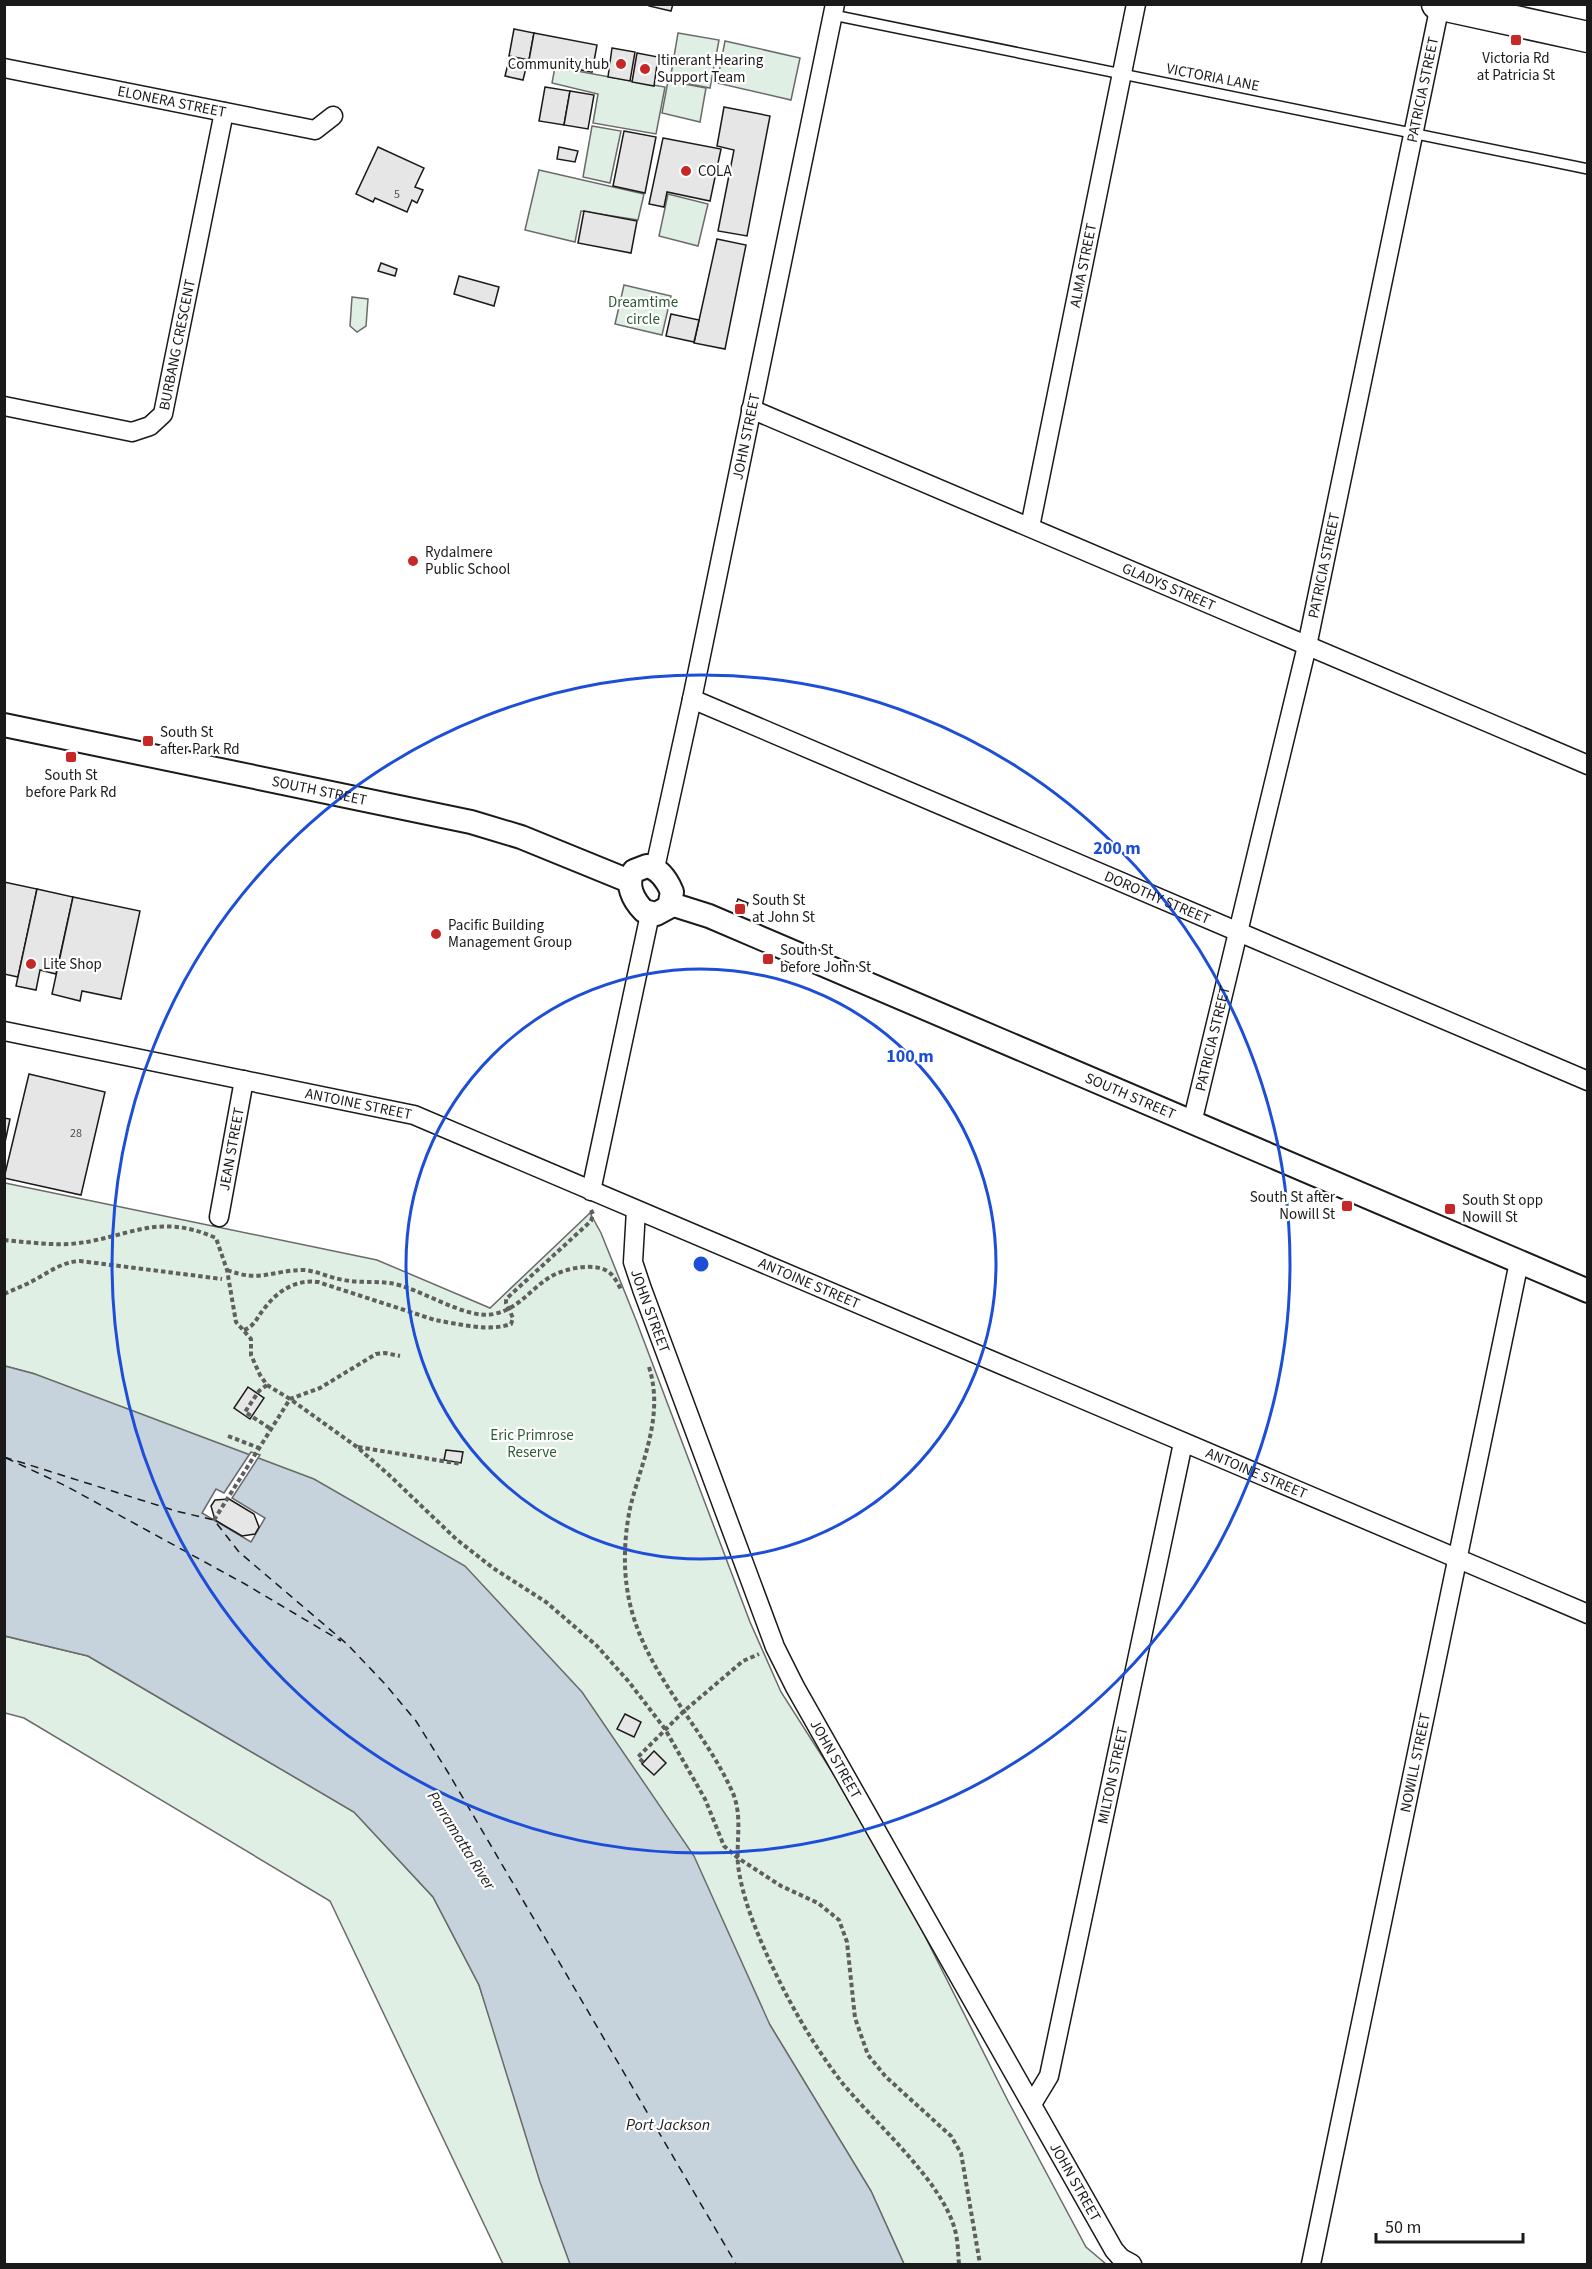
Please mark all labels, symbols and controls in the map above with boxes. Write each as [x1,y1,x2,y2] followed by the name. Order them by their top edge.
[1509,33,1523,47] marker: Victoria Rd at Patricia St
[1402,35,1444,144] street label: PATRICIA STREET
[1477,48,1555,86] place label: Victoria Rd at Patricia St
[657,50,764,88] place label: Itinerant Hearing Support Team
[508,54,609,75] place label: Community hub
[614,57,628,71] marker: Community hub
[1165,58,1261,97] street label: VICTORIA LANE
[638,62,652,76] marker: Itinerant Hearing Support Team
[115,81,228,123] street label: ELONERA STREET
[698,161,732,182] place label: COLA
[679,164,693,178] marker: COLA
[394,186,400,203] house number: 5
[1065,221,1102,310] street label: ALMA STREET
[154,277,201,412] street label: BURBANG CRESCENT
[608,292,678,330] park label: Dreamtime circle
[727,391,766,482] street label: JOHN STREET
[1303,511,1345,620] street label: PATRICIA STREET
[425,542,511,580] place label: Rydalmere Public School
[406,554,420,568] marker: Rydalmere Public School
[1119,558,1219,616] street label: GLADYS STREET
[160,722,240,760] place label: South St after Park Rd
[141,734,155,748] marker: South St after Park Rd
[64,750,78,764] marker: South St before Park Rd
[25,765,117,803] place label: South St before Park Rd
[270,771,369,811] street label: SOUTH STREET
[1093,836,1141,861] text: 200 m
[1101,866,1214,930] street label: DOROTHY STREET
[752,890,815,928] place label: South St at John St
[733,902,747,916] marker: South St at John St
[448,915,572,953] place label: Pacific Building Management Group
[429,927,443,941] marker: Pacific Building Management Group
[780,940,871,978] place label: South St before John St
[761,952,775,966] marker: South St before John St
[43,954,102,975] place label: Lite Shop
[24,957,38,971] marker: Lite Shop
[1190,984,1236,1093] street label: PATRICIA STREET
[886,1044,934,1069] text: 100 m
[1082,1068,1179,1125] street label: SOUTH STREET
[303,1083,414,1125] street label: ANTOINE STREET
[214,1106,250,1192] street label: JEAN STREET
[70,1125,82,1142] house number: 28
[1250,1187,1336,1225] place label: South St after Nowill St
[1462,1190,1543,1228] place label: South St opp Nowill St
[1340,1199,1354,1213] marker: South St after Nowill St
[1443,1202,1457,1216] marker: South St opp Nowill St
[755,1253,863,1314] street label: ANTOINE STREET
[691,1254,711,1274] centre of rings
[625,1266,675,1356] street label: JOHN STREET
[490,1425,574,1463] park label: Eric Primrose Reserve
[1202,1443,1310,1504] street label: ANTOINE STREET
[1395,1711,1436,1814] street label: NOWILL STREET
[805,1716,866,1803] street label: JOHN STREET
[1093,1725,1134,1826] street label: MILTON STREET
[422,1787,501,1895] water label: Parramatta River
[626,2114,710,2136] water label: Port Jackson
[1044,2139,1106,2226] street label: JOHN STREET
[1376,2206,1523,2244] scale bar
[1385,2215,1421,2240] text: 50 m

